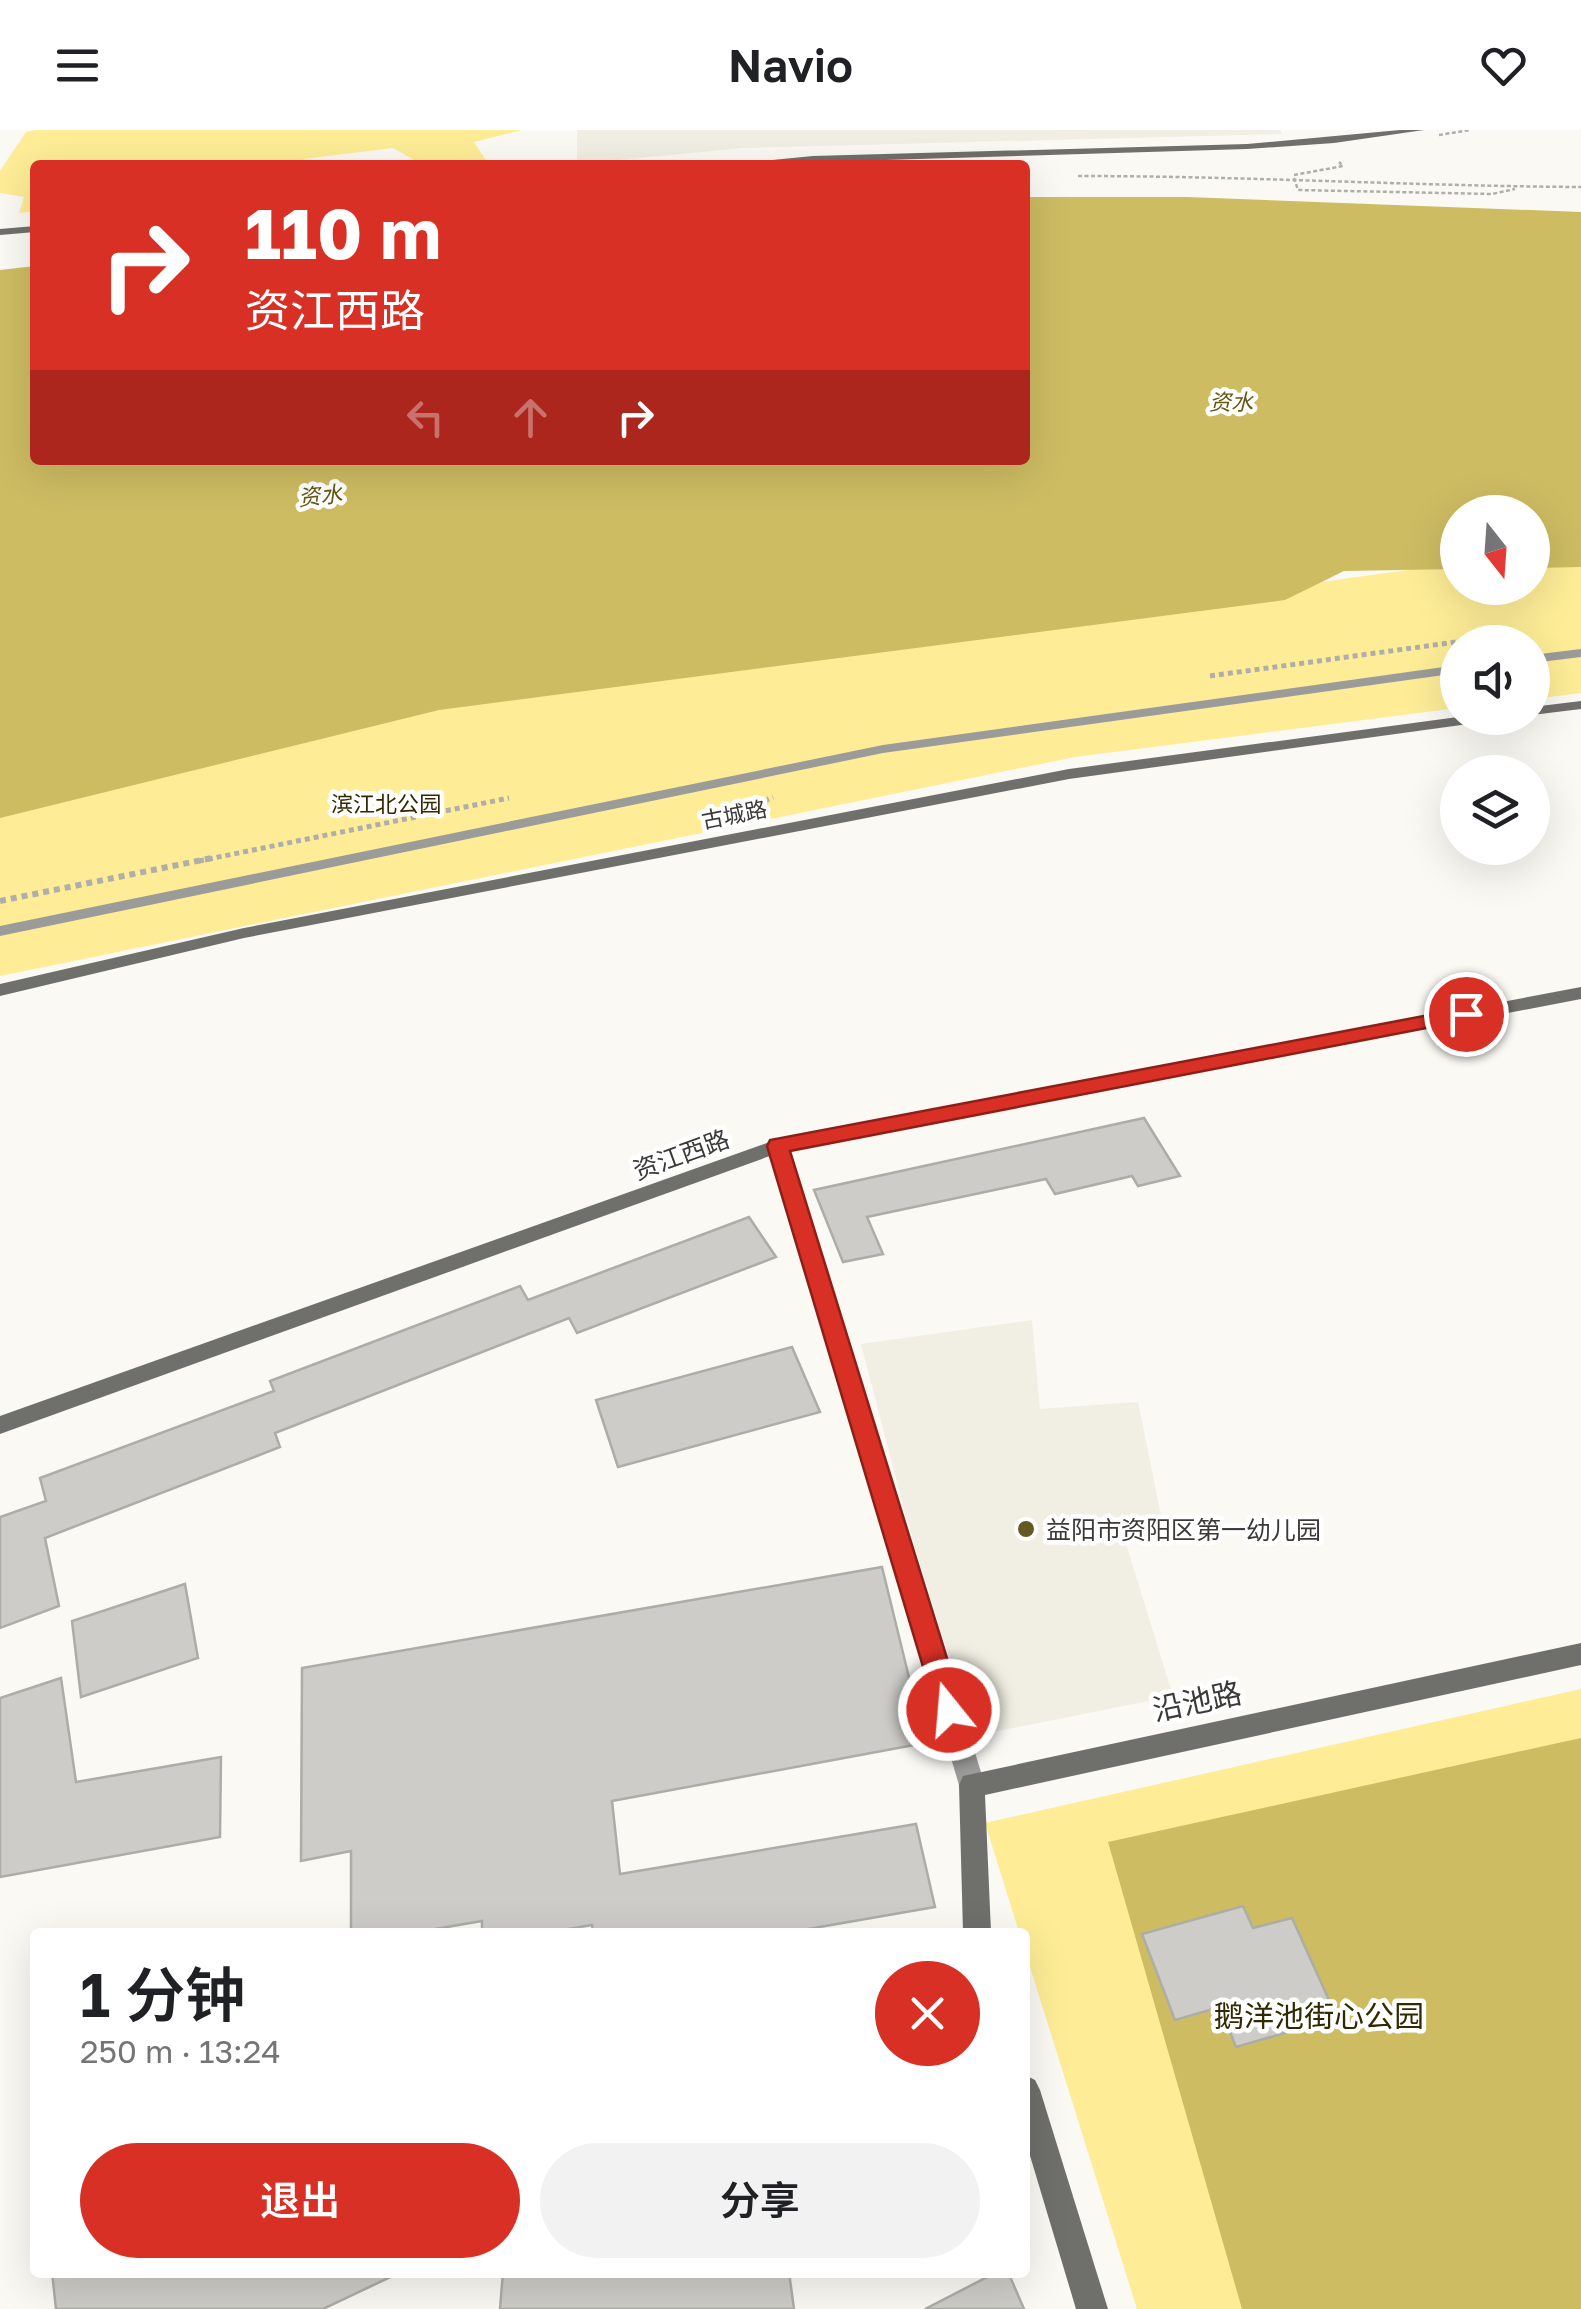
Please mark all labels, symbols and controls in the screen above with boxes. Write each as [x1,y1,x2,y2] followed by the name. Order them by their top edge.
[50,38,105,93] icon: menu
[728,38,853,92] text: Navio
[1476,38,1531,93] icon: heart
[245,190,441,274] text: 110 m
[80,200,210,330] icon: right
[245,283,425,337] text: 资江西路
[1209,388,1254,415] water label: 资水
[398,390,453,445] icon: left
[503,390,558,445] icon: ahead
[608,390,663,445] icon: right
[297,479,344,511] water label: 资水
[1440,495,1550,605] north arrow
[1440,495,1550,865] map controls
[1440,625,1550,735] button: sound
[1440,755,1550,865] button: layers
[331,790,441,817] park label: 滨江北公园
[699,794,769,834] street label: 古城路
[1424,972,1509,1057] pin
[1439,987,1494,1042] icon: arrive
[629,1122,733,1186] street label: 资江西路
[1046,1514,1321,1545] place label: 益阳市资阳区第一幼儿园
[1015,1518,1037,1540] marker: 益阳市资阳区第一幼儿园
[897,1658,1001,1762] position arrow
[1149,1674,1245,1728] street label: 沿池路
[80,1958,245,2030] text: 1 分钟
[875,1961,980,2066] button: close
[1214,1998,1424,2034] park label: 鹅洋池街心公园
[80,2032,281,2070] text: 250 m · 13:24
[80,2143,520,2258] button: 退出
[540,2143,980,2258] button: 分享

